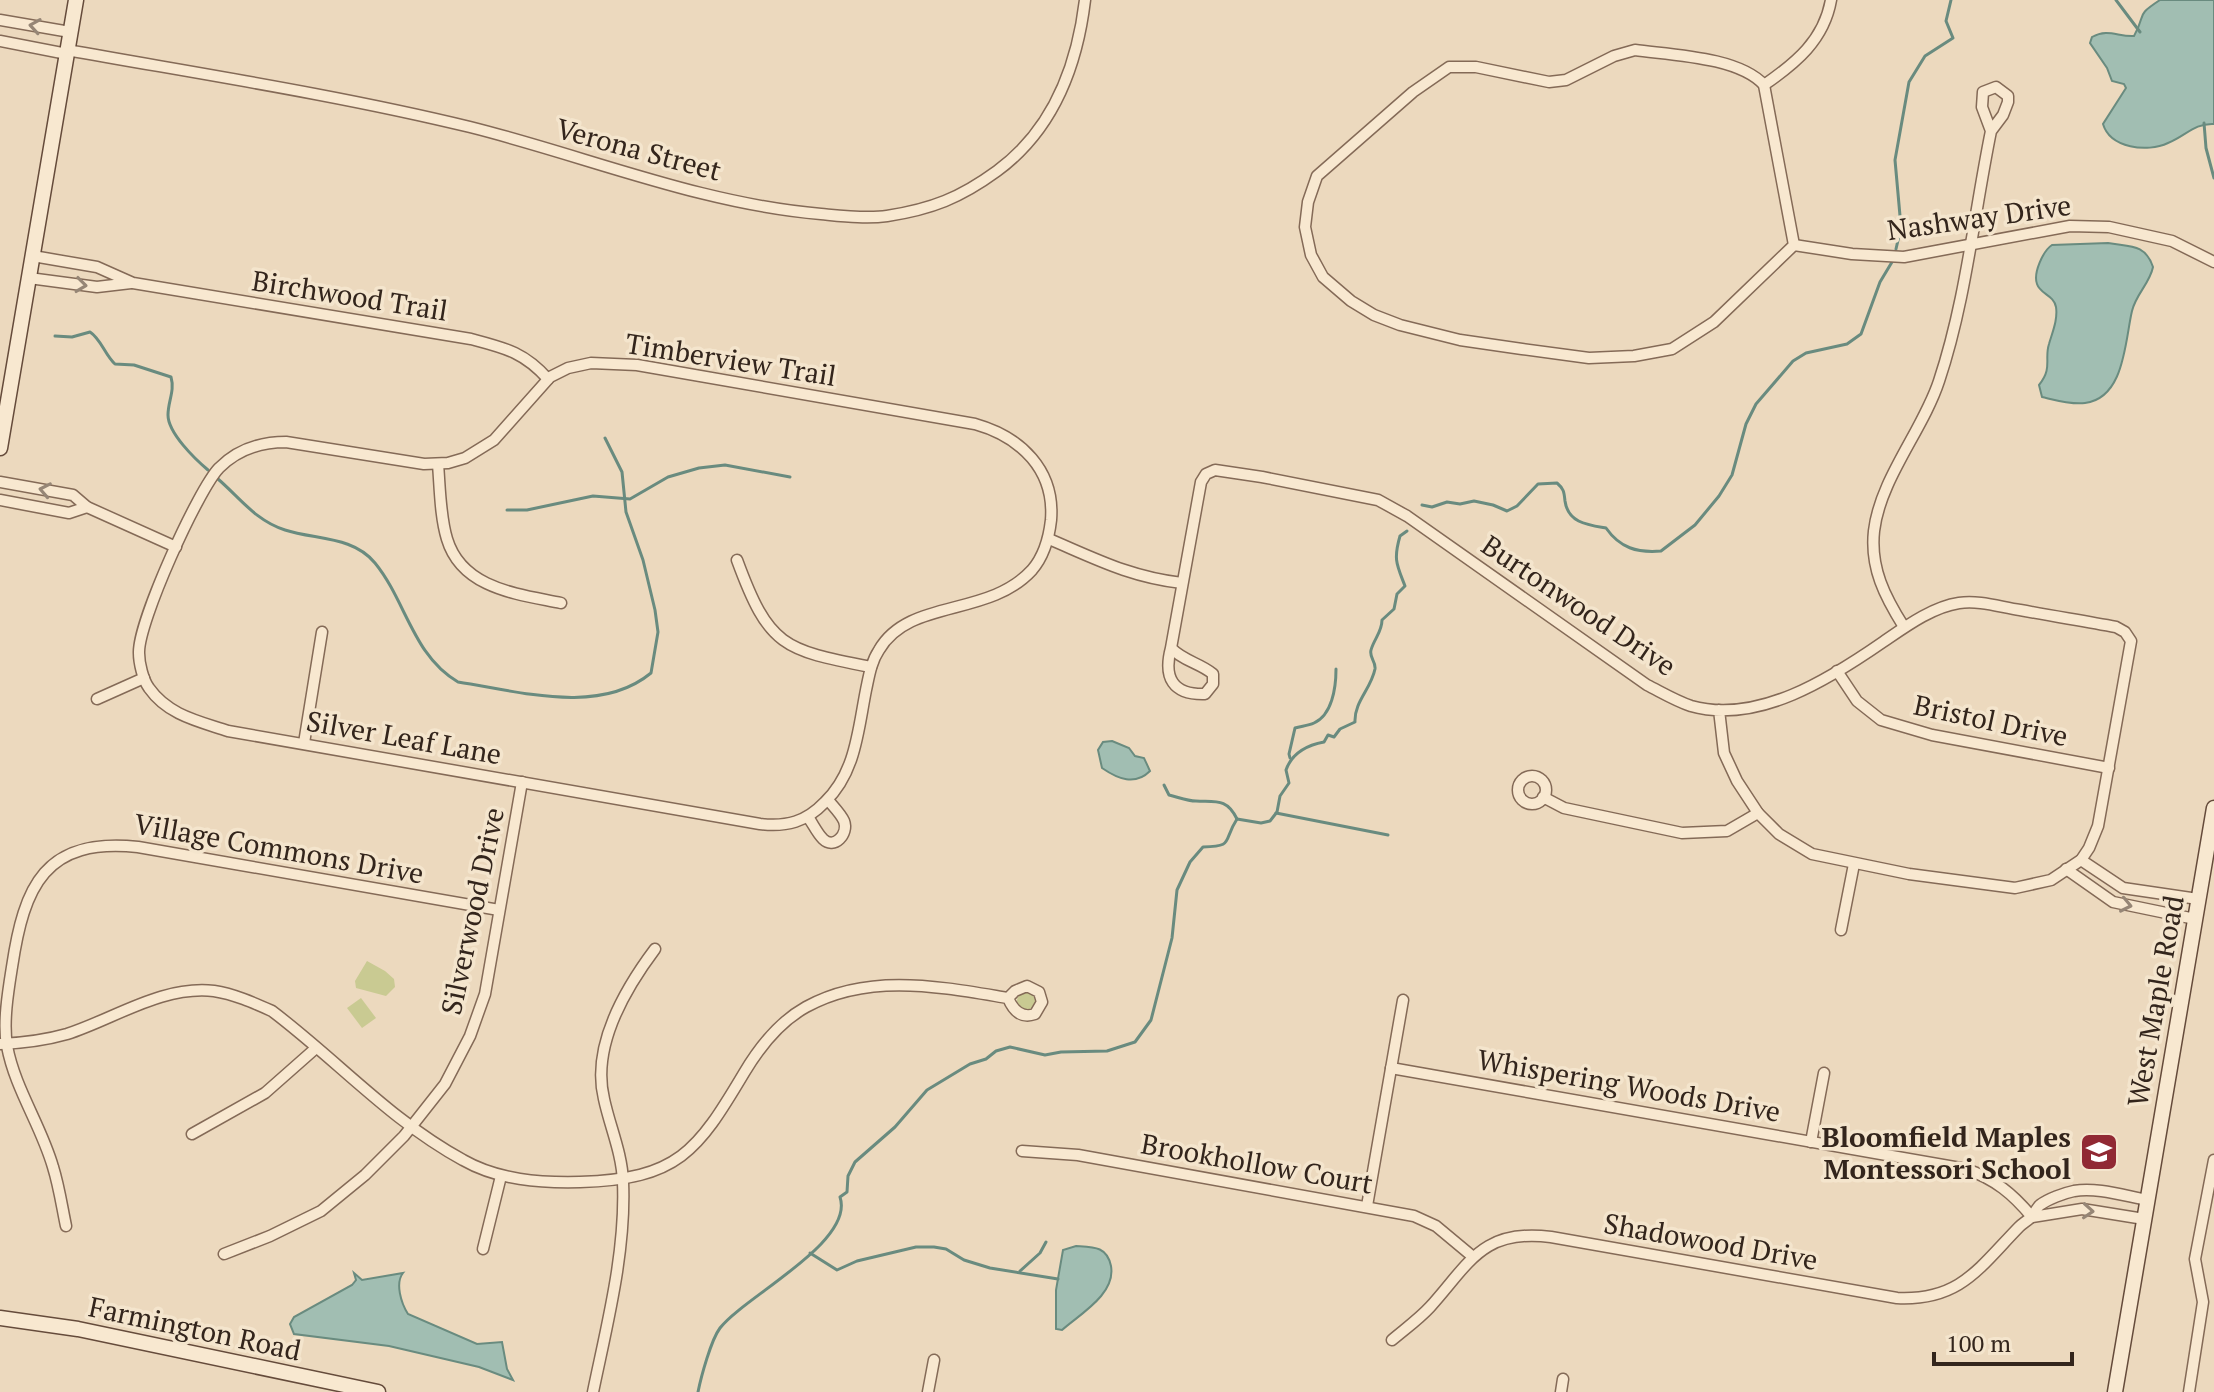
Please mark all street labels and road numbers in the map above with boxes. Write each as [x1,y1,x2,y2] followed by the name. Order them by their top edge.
[552,109,726,189] street label: Verona Street
[1885,186,2073,248] street label: Nashway Drive
[250,261,450,329] street label: Birchwood Trail
[623,324,839,394] street label: Timberview Trail
[1475,526,1683,684] street label: Burtonwood Drive
[1911,686,2071,754] street label: Bristol Drive
[304,702,504,772] street label: Silver Leaf Lane
[131,804,427,892] street label: Village Commons Drive
[432,804,512,1018] street label: Silverwood Drive
[2118,893,2192,1109] street label: West Maple Road
[1475,1040,1783,1130] street label: Whispering Woods Drive
[1138,1124,1376,1202] street label: Brookhollow Court
[1601,1204,1821,1278] street label: Shadowood Drive
[86,1287,304,1369] street label: Farmington Road

